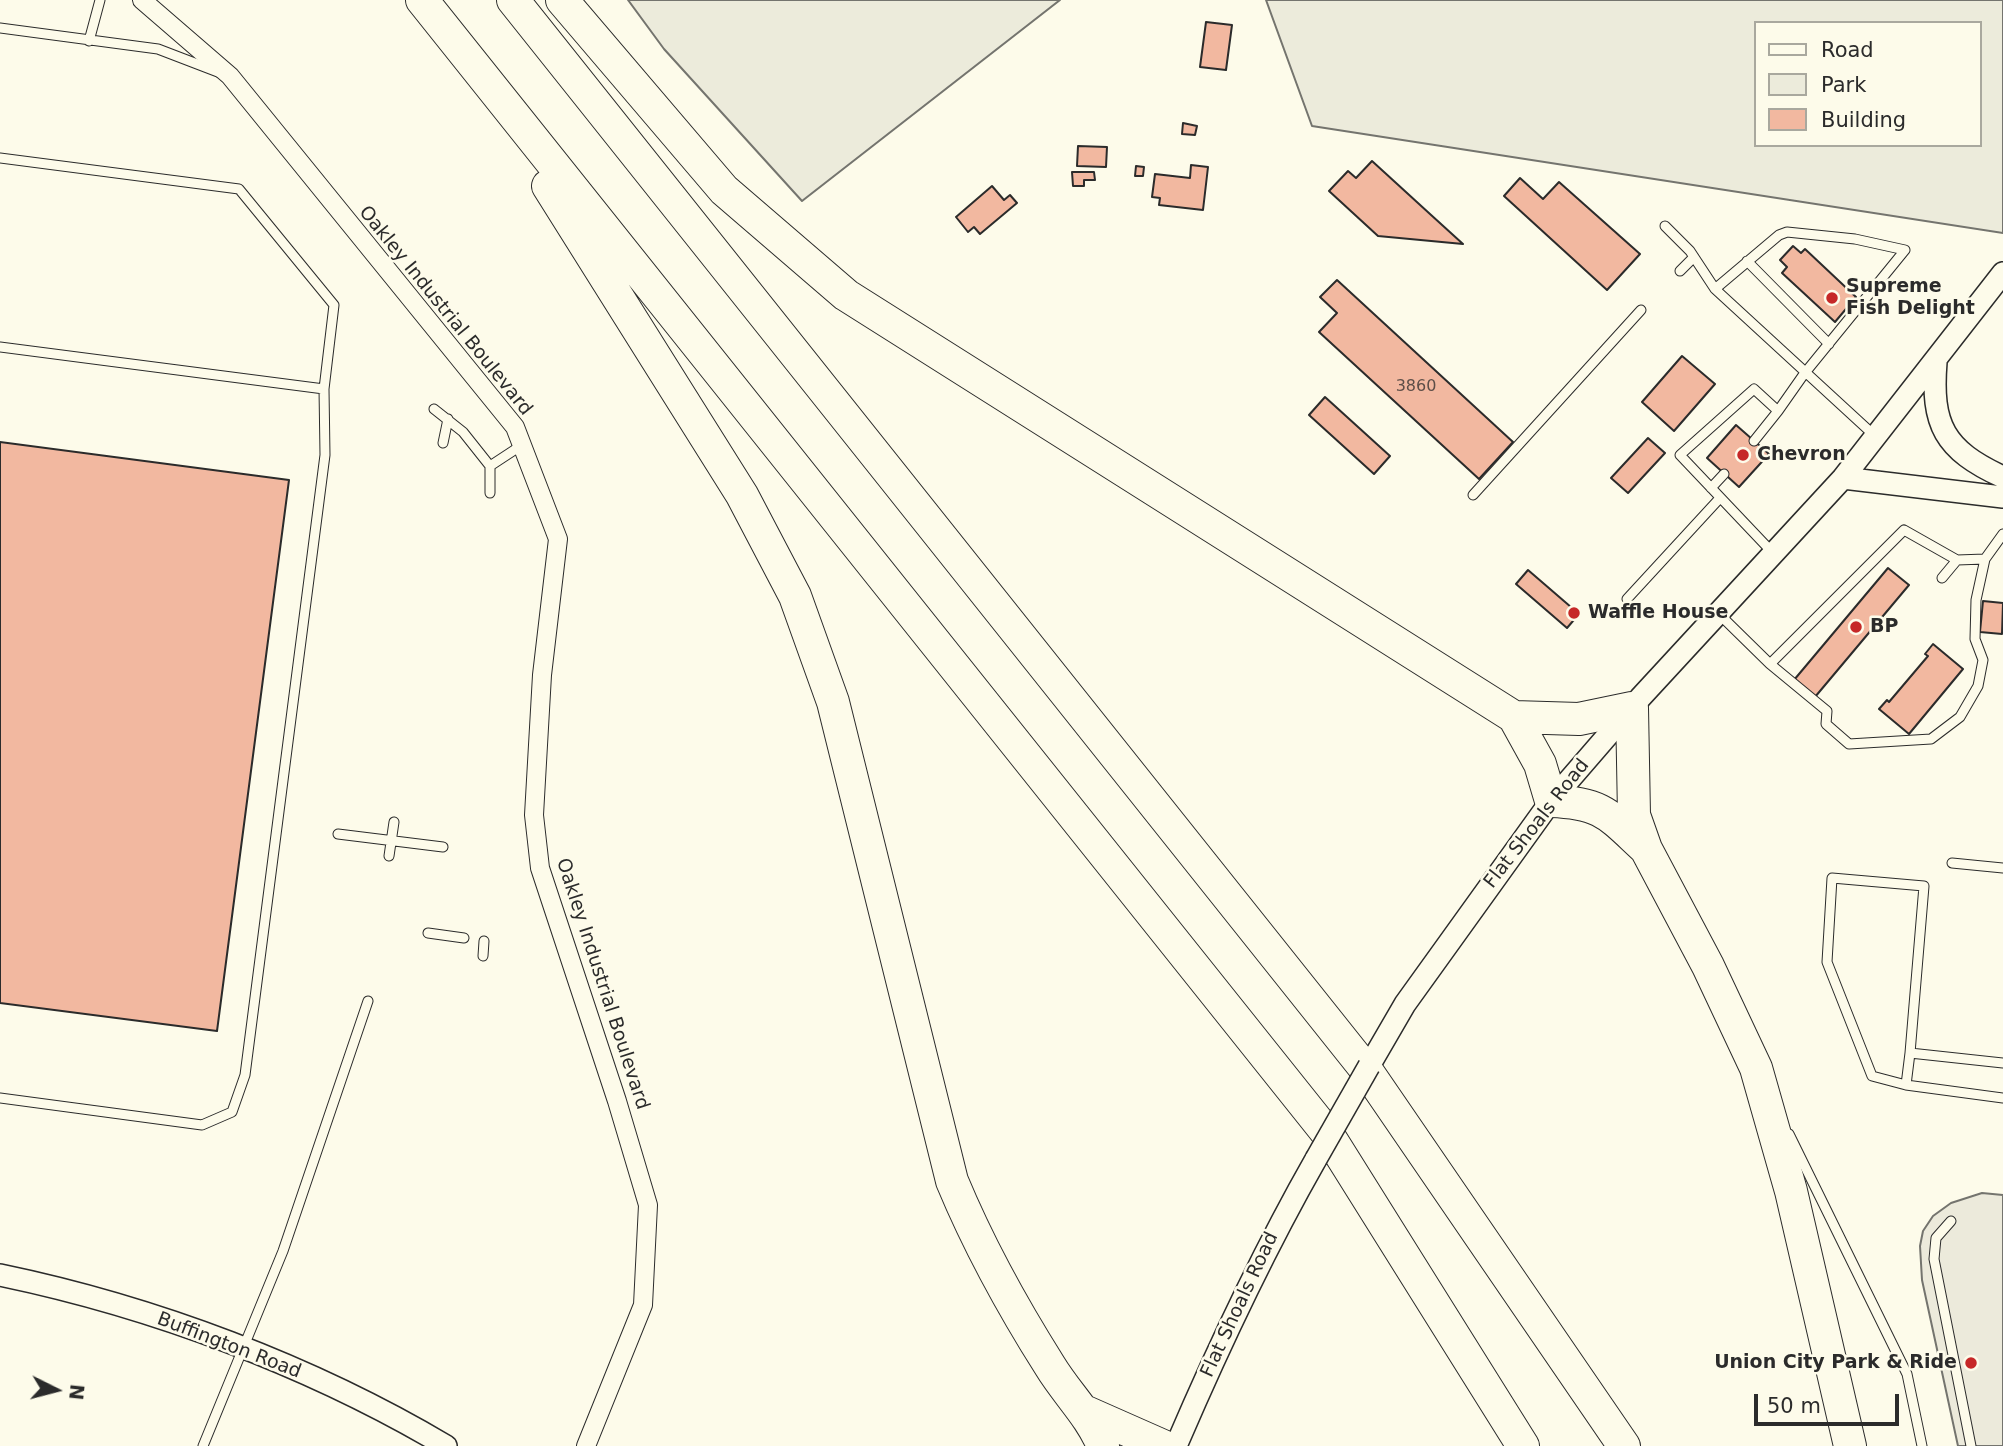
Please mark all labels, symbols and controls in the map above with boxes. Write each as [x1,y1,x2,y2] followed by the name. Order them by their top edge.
[1755,21,1982,147] legend
[1821,38,1874,62] text: Road
[1821,73,1866,97] text: Park
[1821,108,1906,132] text: Building
[353,202,537,420] street label: Oakley Industrial Boulevard
[1846,276,1975,320] place label: Supreme Fish Delight
[1824,290,1840,306] marker: Supreme Fish Delight
[1396,377,1436,397] house number: 3860
[1757,444,1846,466] place label: Chevron
[1735,447,1751,463] marker: Chevron
[1588,602,1728,624] place label: Waffle House
[1566,605,1582,621] marker: Waffle House
[1870,616,1898,638] place label: BP
[1848,619,1864,635] marker: BP
[1480,755,1594,893] street label: Flat Shoals Road
[551,855,653,1113] street label: Oakley Industrial Boulevard
[1196,1229,1284,1381] street label: Flat Shoals Road
[154,1308,304,1384] street label: Buffington Road
[1714,1352,1957,1374] place label: Union City Park & Ride
[21,1355,91,1425] north arrow
[1963,1355,1979,1371] marker: Union City Park & Ride
[1758,1380,1903,1424] scale bar
[65,1383,89,1401] text: N
[1767,1394,1821,1418] text: 50 m

